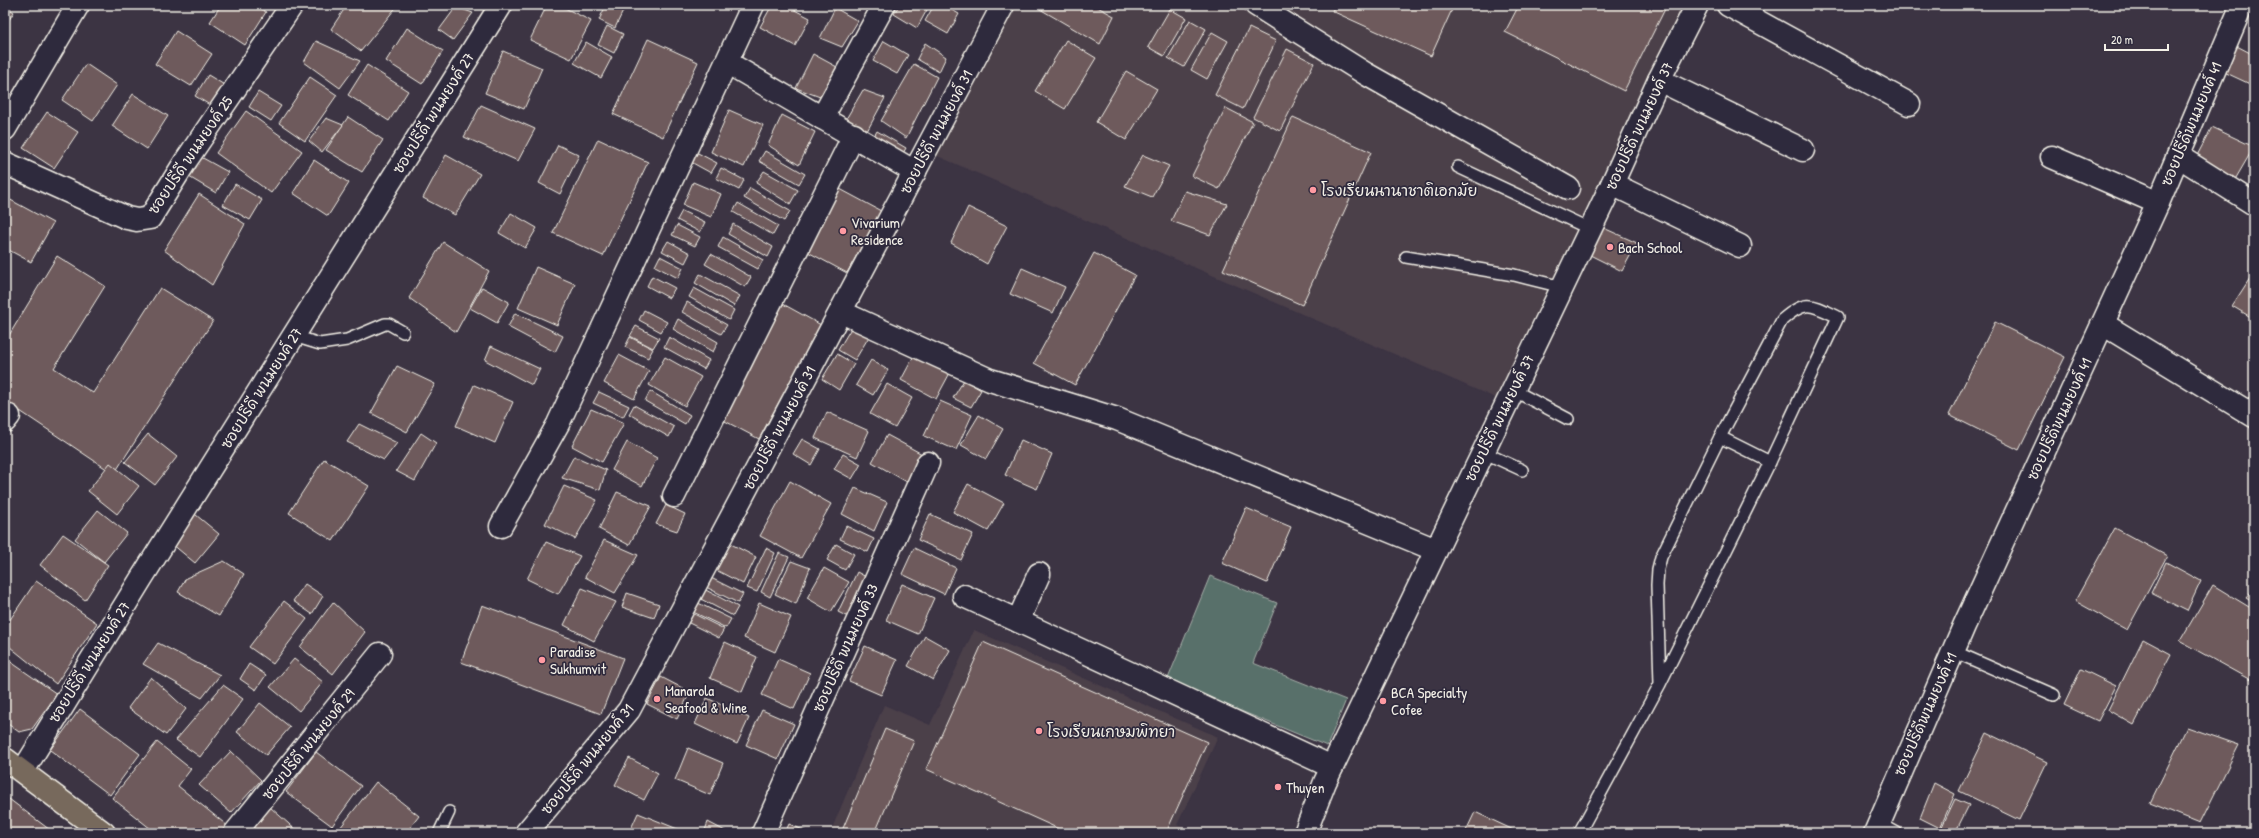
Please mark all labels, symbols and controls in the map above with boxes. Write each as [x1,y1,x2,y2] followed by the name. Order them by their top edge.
[2105,26,2168,52] scale bar
[2111,31,2133,48] text: 20 m
[387,48,479,178] street label: ซอยปรีดี พนมยงค์ 27
[1600,58,1678,194] street label: ซอยปรีดี พนมยงค์ 37
[2155,59,2227,189] street label: ซอยปรีดีพนมยงค์ 41
[895,66,977,198] street label: ซอยปรีดี พนมยงค์ 31
[143,91,238,218] street label: ซอยปรีดี พนมยงค์ 25
[1321,180,1477,201] place label: โรงเรียนนานาชาติเอกมัย
[1308,185,1318,195] marker: โรงเรียนนานาชาติเอกมัย
[851,212,903,250] place label: Vivarium Residence
[838,226,848,236] marker: Vivarium Residence
[1618,237,1682,258] place label: Bach School
[1605,242,1615,252] marker: Bach School
[215,323,307,453] street label: ซอยปรีดี พนมยงค์ 27
[1459,351,1539,485] street label: ซอยปรีดี พนมยงค์ 37
[2021,354,2097,484] street label: ซอยปรีดีพนมยงค์ 41
[738,362,820,494] street label: ซอยปรีดี พนมยงค์ 31
[807,580,883,716] street label: ซอยปรีดี พนมยงค์ 33
[43,597,135,727] street label: ซอยปรีดี พนมยงค์ 27
[550,641,607,679] place label: Paradise Sukhumvit
[1888,649,1962,779] street label: ซอยปรีดีพนมยงค์ 41
[537,655,547,665] marker: Paradise Sukhumvit
[665,680,747,718] place label: Manarola Seafood & Wine
[1391,682,1467,720] place label: BCA Specialty Cofee
[257,684,360,804] street label: ซอยปรีดี พนมยงค์ 29
[652,694,662,704] marker: Manarola Seafood & Wine
[1378,696,1388,706] marker: BCA Specialty Cofee
[536,699,638,819] street label: ซอยปรีดี พนมยงค์ 31
[1047,721,1175,742] place label: โรงเรียนเกษมพิทยา
[1034,726,1044,736] marker: โรงเรียนเกษมพิทยา
[1286,777,1325,798] place label: Thuyen
[1273,782,1283,792] marker: Thuyen

